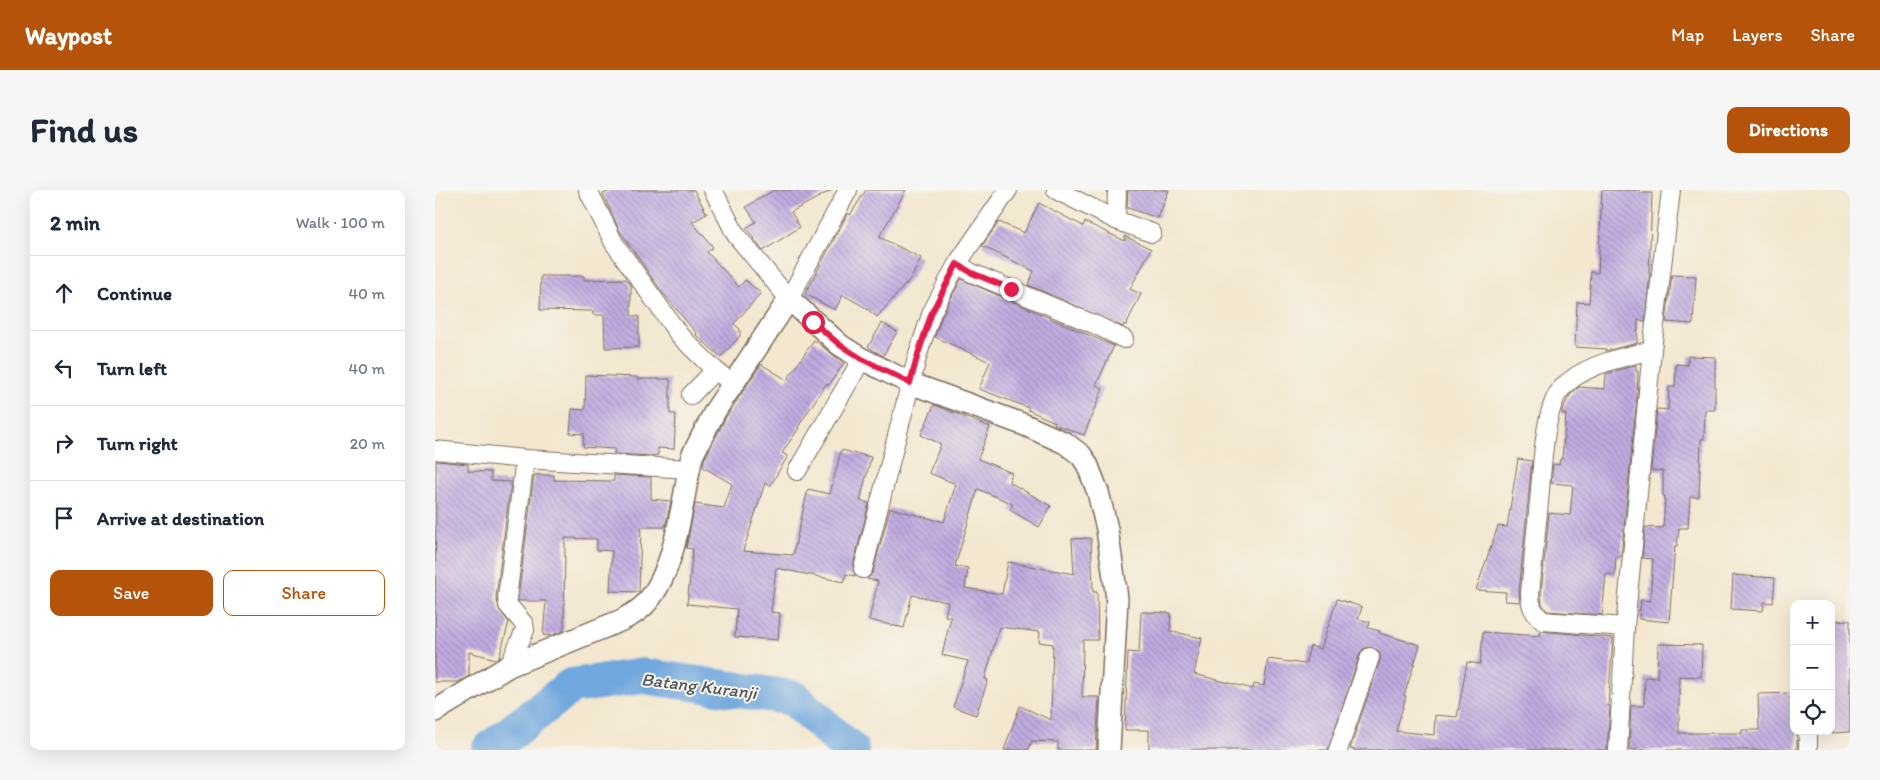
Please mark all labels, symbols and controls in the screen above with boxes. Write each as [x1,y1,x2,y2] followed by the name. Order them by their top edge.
[25,21,112,50] text: Waypost
[1671,24,1704,46] text: Map
[1732,24,1782,46] text: Layers
[1810,24,1855,46] text: Share
[1727,107,1850,153] button: Directions
[30,109,138,151] text: Find us
[50,210,100,235] text: 2 min
[296,213,385,232] text: Walk · 100 m
[1000,278,1023,301] route end
[50,279,78,307] icon: ahead
[97,282,172,305] text: Continue
[348,284,385,303] text: 40 m
[802,311,825,334] route start
[50,354,78,382] icon: left
[97,357,167,380] text: Turn left
[348,359,385,378] text: 40 m
[50,429,78,457] icon: right
[97,432,178,455] text: Turn right
[350,434,385,453] text: 20 m
[50,504,78,532] icon: arrive
[97,507,264,530] text: Arrive at destination
[50,570,213,616] button: Save
[223,570,385,616] button: Share
[1790,600,1835,735] map controls
[1790,600,1835,645] button: +
[1790,645,1835,690] button: −
[640,668,760,704] water label: Batang Kuranji
[1790,690,1835,735] button: locate

